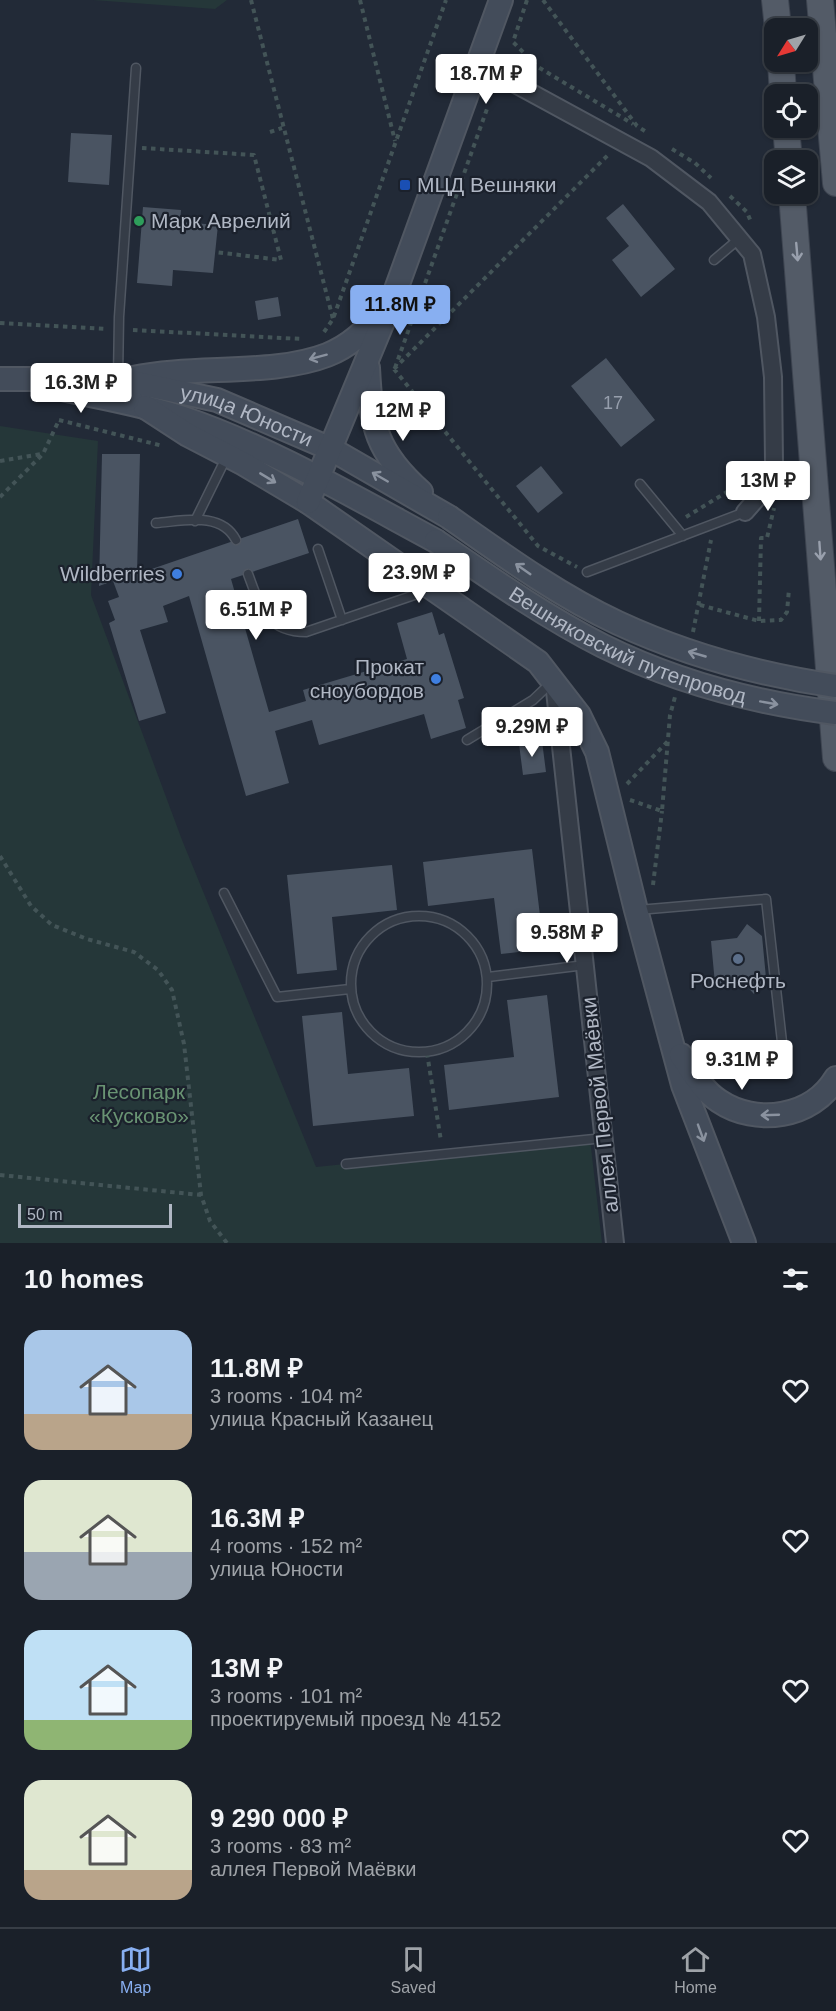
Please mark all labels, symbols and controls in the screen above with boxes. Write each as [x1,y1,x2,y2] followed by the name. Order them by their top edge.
[764,18,818,72] north arrow
[764,18,818,204] map controls
[431,54,541,105] pin: 18.7M ₽
[450,62,522,84] text: 18.7M ₽
[764,84,818,138] button: locate
[764,150,818,204] button: layers
[417,173,557,196] place label: МЦД Вешняки
[398,178,412,192] marker: МЦД Вешняки
[151,209,291,232] place label: Марк Аврелий
[132,214,146,228] marker: Марк Аврелий
[792,241,803,261] one-way arrow
[345,285,455,336] pin: 11.8M ₽
[364,293,436,315] text: 11.8M ₽
[309,352,328,363] one-way arrow
[26,363,136,414] pin: 16.3M ₽
[45,371,117,393] text: 16.3M ₽
[178,381,316,451] street label: улица Юности
[361,391,445,442] pin: 12M ₽
[603,393,623,413] house number: 17
[375,399,431,421] text: 12M ₽
[726,461,810,512] pin: 13M ₽
[740,469,796,491] text: 13M ₽
[372,471,389,483] one-way arrow
[259,472,276,484] one-way arrow
[815,540,826,560] one-way arrow
[364,553,474,604] pin: 23.9M ₽
[383,561,455,583] text: 23.9M ₽
[60,562,165,585] place label: Wildberries
[515,563,531,575] one-way arrow
[170,567,184,581] marker: Wildberries
[505,582,749,707] street label: Вешняковский путепровод
[201,590,311,641] pin: 6.51M ₽
[220,598,292,620] text: 6.51M ₽
[688,648,707,659] one-way arrow
[310,655,424,702] place label: Прокат сноубордов
[429,672,443,686] marker: Прокат сноубордов
[759,698,779,709] one-way arrow
[477,707,587,758] pin: 9.29M ₽
[496,715,568,737] text: 9.29M ₽
[512,913,622,964] pin: 9.58M ₽
[531,921,603,943] text: 9.58M ₽
[731,952,745,966] marker: Роснефть
[690,969,786,992] place label: Роснефть
[577,996,622,1214] street label: аллея Первой Маёвки
[687,1040,797,1091] pin: 9.31M ₽
[706,1048,778,1070] text: 9.31M ₽
[89,1080,189,1127] park label: Лесопарк «Кусково»
[761,1110,780,1121] one-way arrow
[696,1124,707,1142] one-way arrow
[18,1201,172,1228] scale bar
[27,1206,63,1223] text: 50 m
[779,1263,812,1296] icon: filters
[24,1264,144,1294] text: 10 homes
[210,1353,303,1383] text: 11.8M ₽
[72,1354,144,1426] icon: home
[779,1374,812,1407] icon: heart
[210,1385,362,1407] text: 3 rooms · 104 m²
[210,1408,433,1430] text: улица Красный Казанец
[210,1503,305,1533] text: 16.3M ₽
[72,1504,144,1576] icon: home
[779,1524,812,1557] icon: heart
[210,1535,362,1557] text: 4 rooms · 152 m²
[210,1558,343,1580] text: улица Юности
[210,1653,283,1683] text: 13M ₽
[72,1654,144,1726] icon: home
[779,1674,812,1707] icon: heart
[210,1685,362,1707] text: 3 rooms · 101 m²
[210,1708,501,1730] text: проектируемый проезд № 4152
[210,1803,348,1833] text: 9 290 000 ₽
[72,1804,144,1876] icon: home
[779,1824,812,1857] icon: heart
[210,1835,351,1857] text: 3 rooms · 83 m²
[210,1858,417,1880] text: аллея Первой Маёвки
[119,1943,152,1997] tab: Map
[390,1943,436,1997] tab: Saved
[674,1943,717,1997] tab: Home

